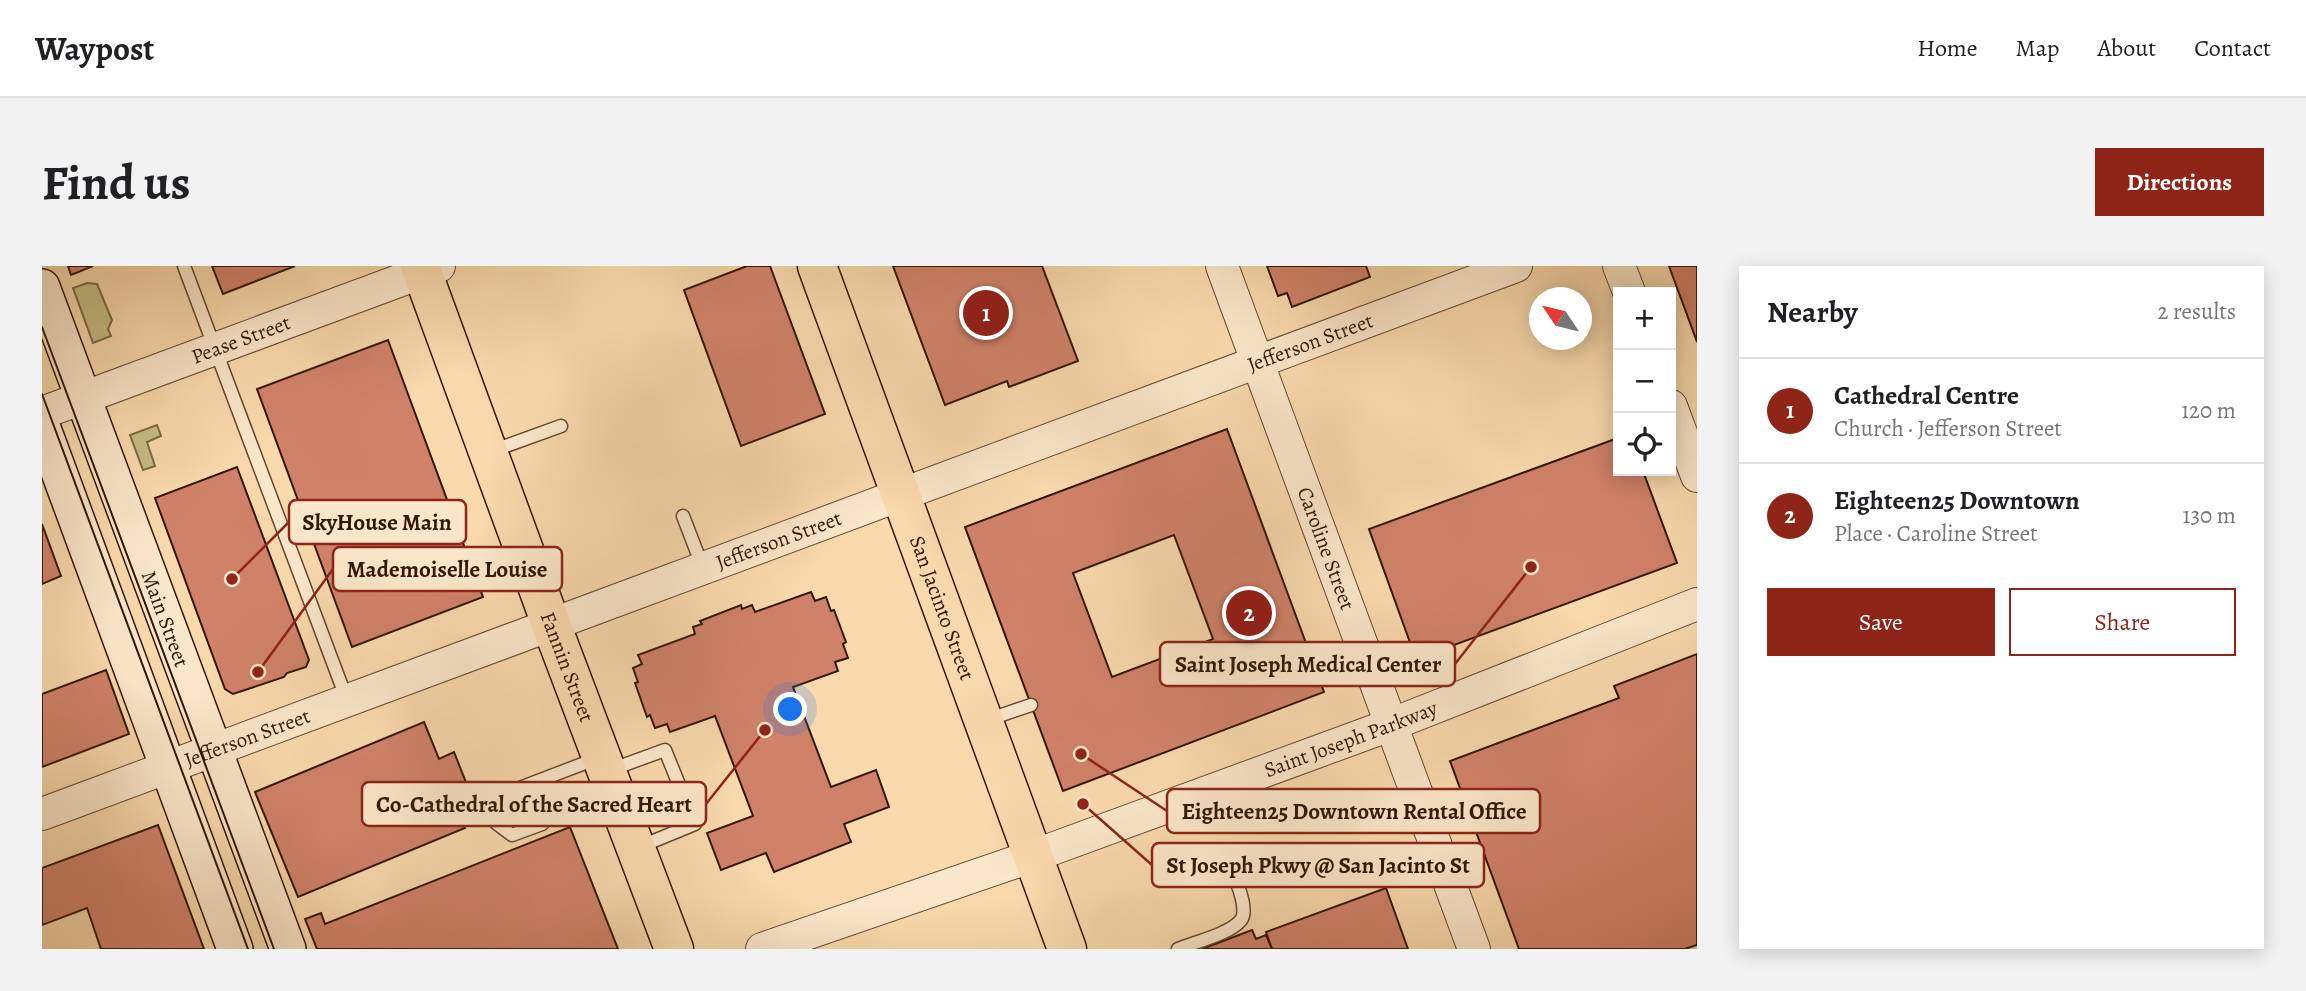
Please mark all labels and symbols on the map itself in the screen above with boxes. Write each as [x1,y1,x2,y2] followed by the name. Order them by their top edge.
[963,287,1009,339] pin: 1
[1529,287,1592,350] north arrow
[1243,306,1377,379] street label: Jefferson Street
[187,308,294,371] street label: Pease Street
[1291,483,1362,614] street label: Caroline Street
[289,500,466,544] callout: SkyHouse Main
[712,504,846,576] street label: Jefferson Street
[302,507,452,538] text: SkyHouse Main
[903,532,981,684] street label: San Jacinto Street
[333,547,562,591] callout: Mademoiselle Louise
[346,554,548,585] text: Mademoiselle Louise
[135,567,196,671] street label: Main Street
[1226,587,1272,639] pin: 2
[534,608,601,726] street label: Fannin Street
[1160,642,1455,686] callout: Saint Joseph Medical Center
[1175,649,1442,680] text: Saint Joseph Medical Center
[773,692,807,726] your location
[1260,694,1442,784] street label: Saint Joseph Parkway
[180,702,314,774] street label: Jefferson Street
[362,782,706,826] callout: Co-Cathedral of the Sacred Heart
[376,789,692,820] text: Co-Cathedral of the Sacred Heart
[1167,789,1540,833] callout: Eighteen25 Downtown Rental Office
[1181,796,1527,827] text: Eighteen25 Downtown Rental Office
[1152,843,1484,887] callout: St Joseph Pkwy @ San Jacinto St
[1166,850,1470,881] text: St Joseph Pkwy @ San Jacinto St

